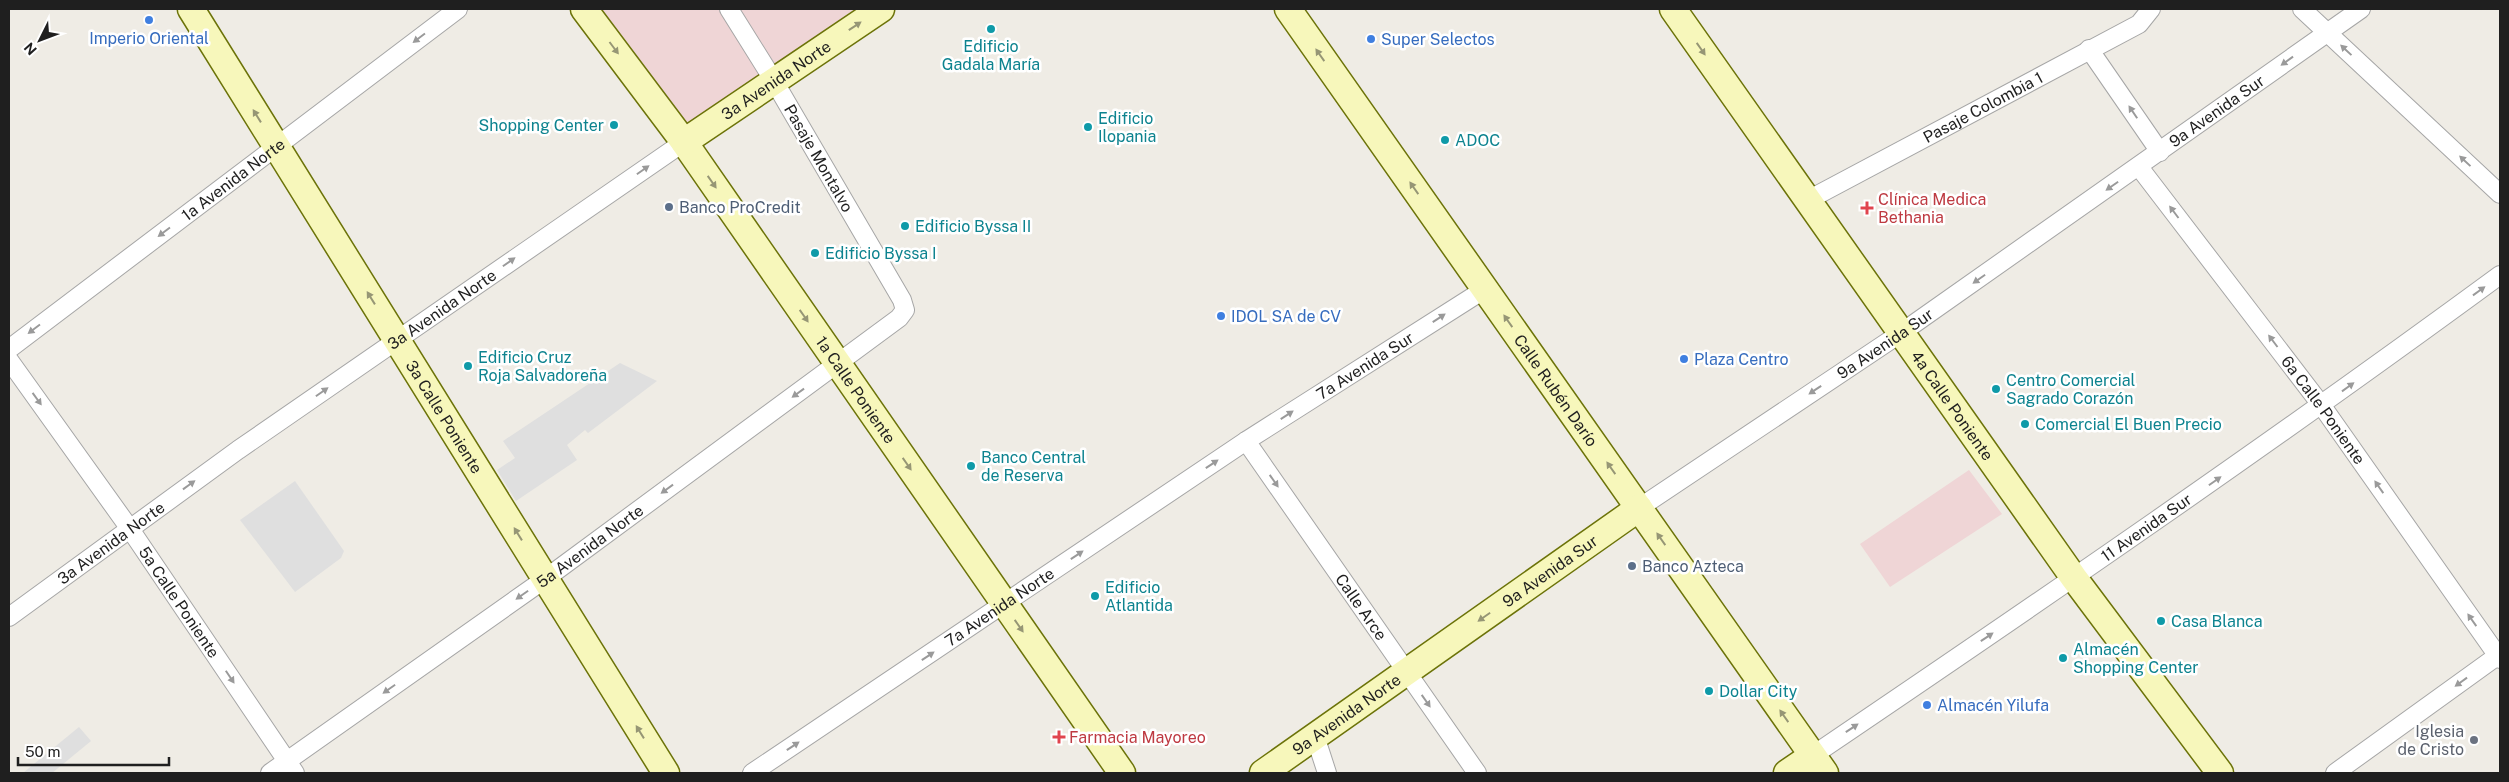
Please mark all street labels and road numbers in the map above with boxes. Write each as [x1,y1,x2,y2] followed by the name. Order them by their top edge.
[718,37,835,124] street label: 3a Avenida Norte
[1920,68,2046,147] street label: Pasaje Colombia 1
[2166,71,2268,151] street label: 9a Avenida Sur
[780,101,857,216] street label: Pasaje Montalvo
[178,135,289,225] street label: 1a Avenida Norte
[384,266,500,354] street label: 3a Avenida Norte
[1834,304,1937,383] street label: 9a Avenida Sur
[1313,328,1417,404] street label: 7a Avenida Sur
[1510,331,1601,450] street label: Calle Rubén Darío
[812,333,899,447] street label: 1a Calle Poniente
[1907,347,1997,464] street label: 4a Calle Poniente
[2277,352,2369,468] street label: 6a Calle Poniente
[402,357,486,477] street label: 3a Calle Poniente
[2097,490,2196,566] street label: 11 Avenida Sur
[54,498,168,589] street label: 3a Avenida Norte
[533,501,647,592] street label: 5a Avenida Norte
[1499,531,1601,611] street label: 9a Avenida Sur
[135,543,223,661] street label: 5a Calle Poniente
[941,564,1058,651] street label: 7a Avenida Norte
[1331,570,1391,644] street label: Calle Arce
[1289,670,1404,759] street label: 9a Avenida Norte

